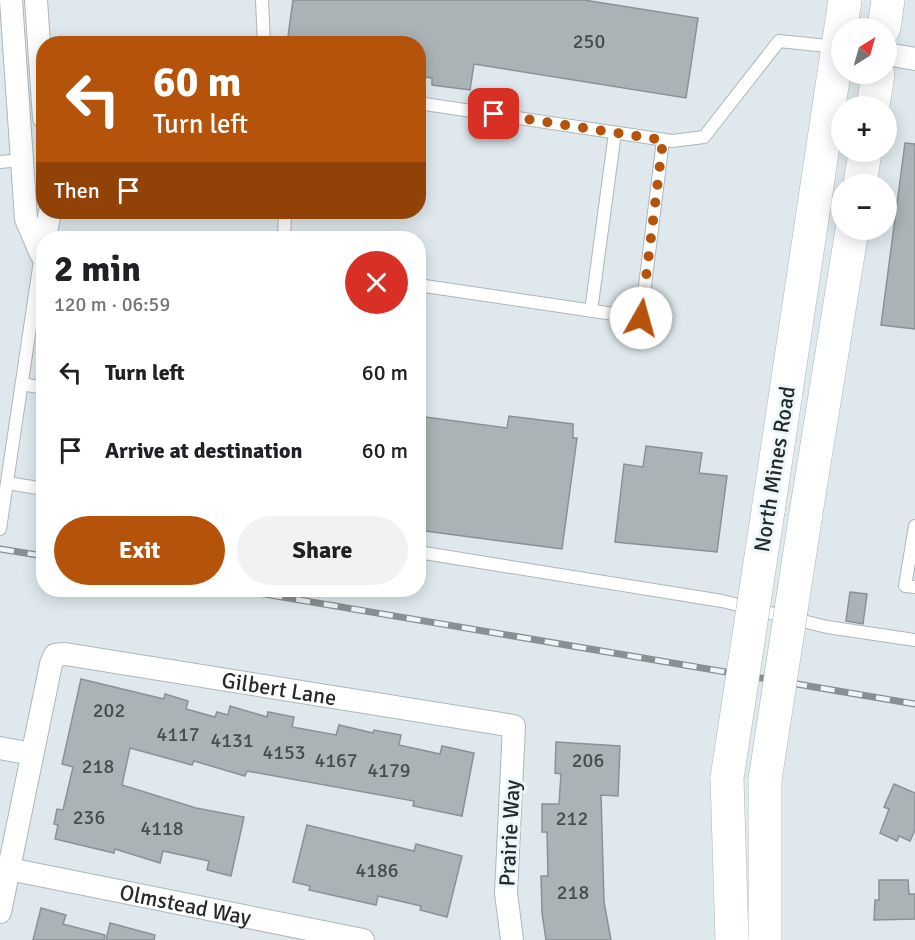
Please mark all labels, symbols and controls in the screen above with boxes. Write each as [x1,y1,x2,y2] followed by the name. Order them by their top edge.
[831,18,897,84] north arrow
[831,18,897,240] map controls
[573,29,605,54] house number: 250
[153,57,242,108] text: 60 m
[54,60,132,138] icon: left
[468,88,519,139] pin
[831,96,897,162] button: +
[477,97,510,130] icon: arrive
[153,108,248,141] text: Turn left
[112,174,145,207] icon: arrive
[831,174,897,240] button: −
[54,177,100,204] text: Then
[54,247,141,292] text: 2 min
[345,251,408,314] button: close
[609,286,673,350] position arrow
[54,292,170,317] text: 120 m · 06:59
[54,356,87,389] icon: left
[105,359,185,386] text: Turn left
[362,359,408,386] text: 60 m
[748,384,801,554] street label: North Mines Road
[54,434,87,467] icon: arrive
[105,437,302,464] text: Arrive at destination
[362,437,408,464] text: 60 m
[54,516,225,585] button: Exit
[237,516,408,585] button: Share
[220,666,338,711] street label: Gilbert Lane
[93,698,125,723] house number: 202
[156,722,200,747] house number: 4117
[210,728,254,753] house number: 4131
[262,740,306,765] house number: 4153
[314,748,358,773] house number: 4167
[572,748,604,773] house number: 206
[82,754,114,779] house number: 218
[367,758,411,783] house number: 4179
[493,778,526,887] street label: Prairie Way
[73,805,105,830] house number: 236
[556,806,588,831] house number: 212
[140,816,184,841] house number: 4118
[355,858,399,883] house number: 4186
[117,879,254,931] street label: Olmstead Way
[557,880,589,905] house number: 218

